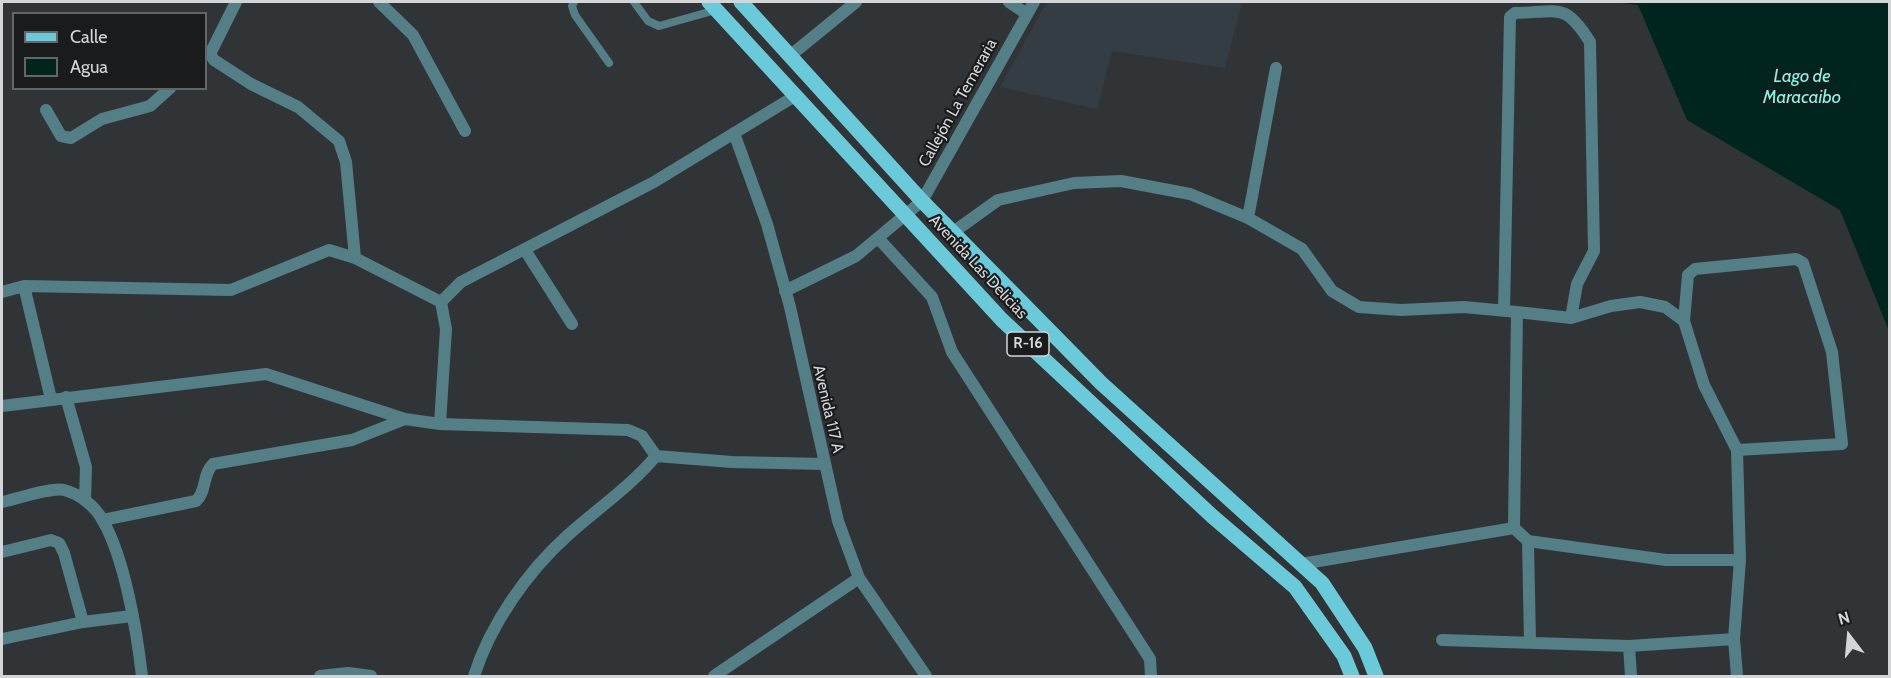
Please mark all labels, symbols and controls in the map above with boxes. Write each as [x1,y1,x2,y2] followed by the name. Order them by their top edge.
[12,12,207,90] legend
[70,26,107,48] text: Calle
[915,36,1001,170] street label: Callejón La Temeraria
[70,56,108,78] text: Agua
[1763,66,1841,109] water label: Lago de Maracaibo
[925,211,1031,323] street label: Avenida Las Delicias
[1007,332,1049,356] road number: R-16
[809,363,847,455] street label: Avenida 117 A
[1819,606,1879,666] north arrow
[1836,608,1852,629] text: N

